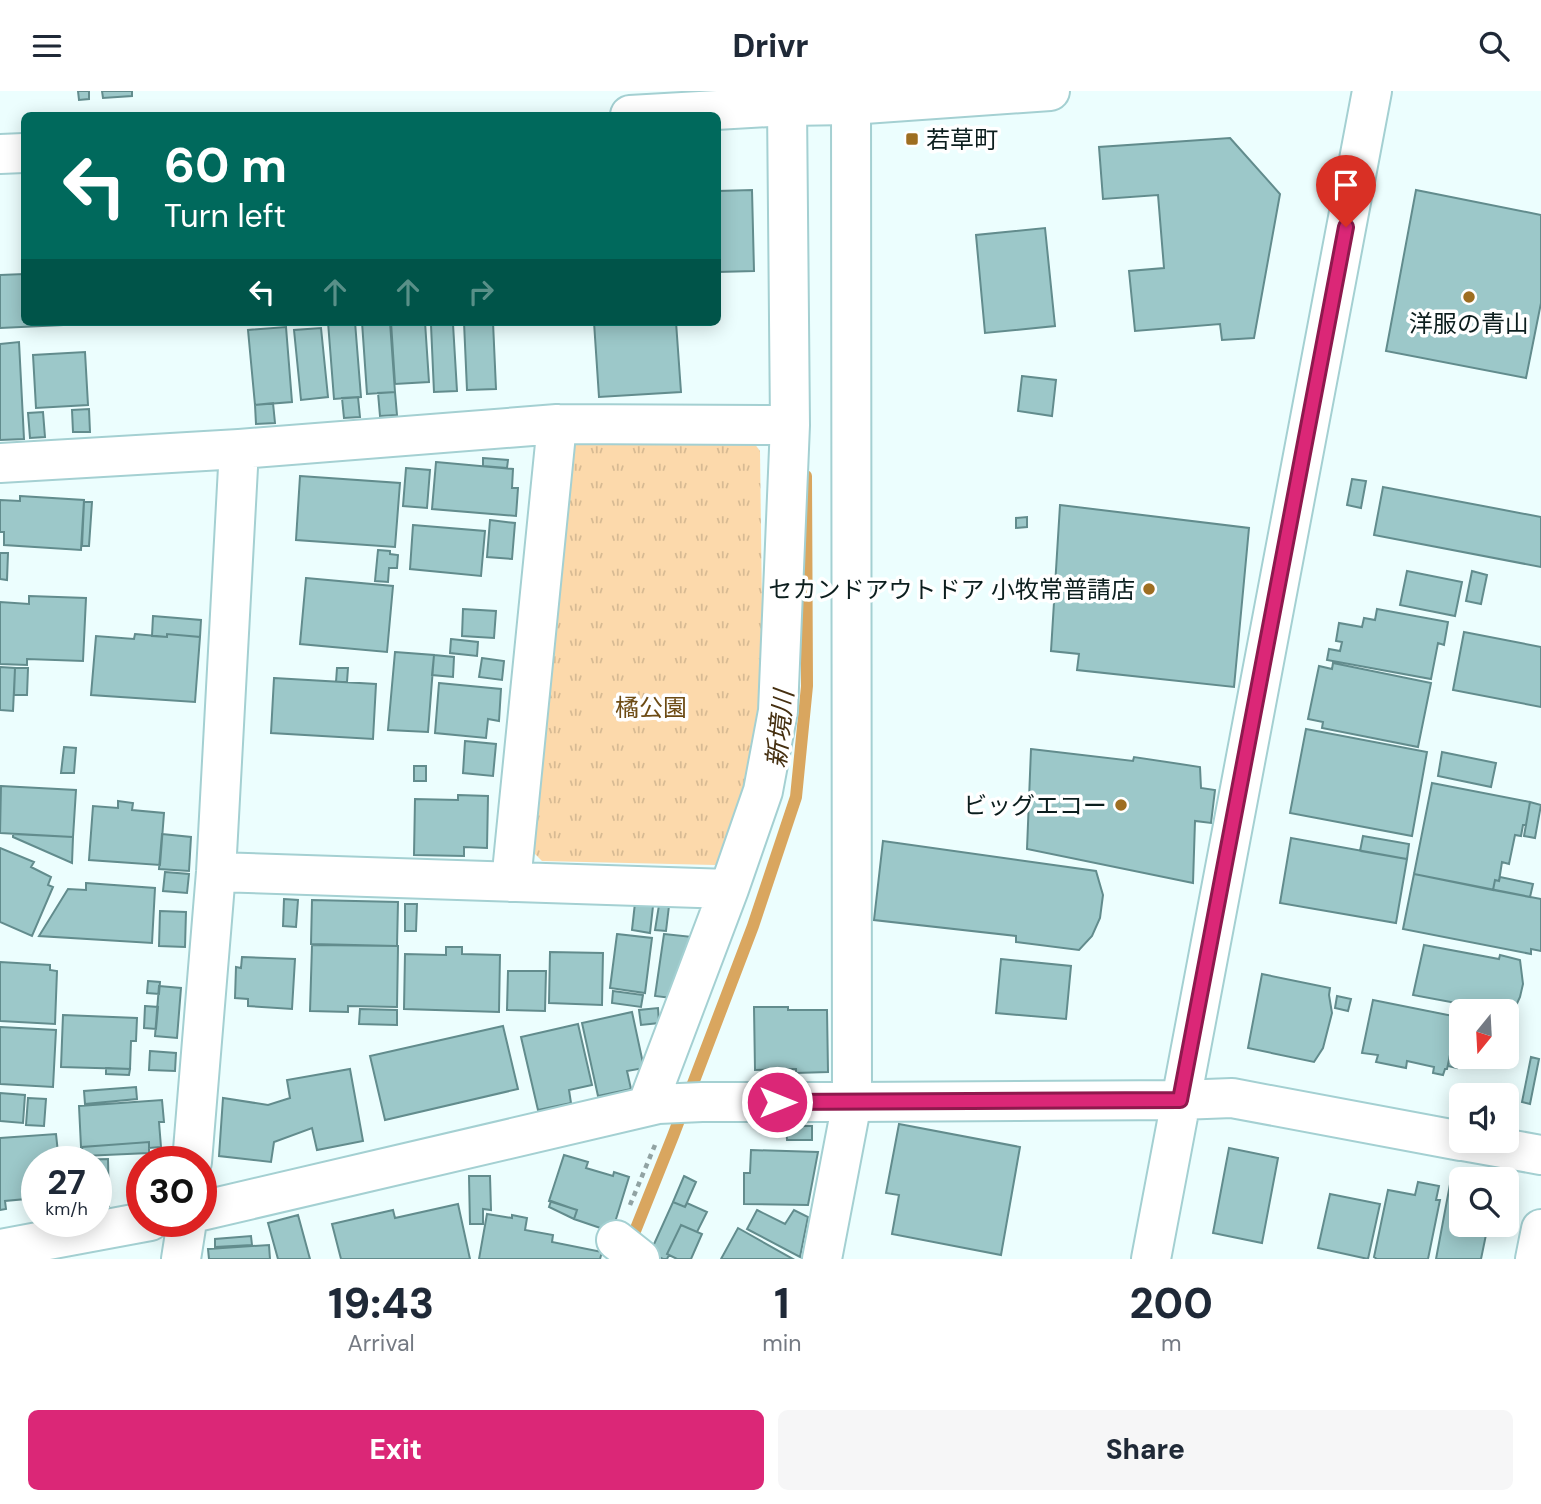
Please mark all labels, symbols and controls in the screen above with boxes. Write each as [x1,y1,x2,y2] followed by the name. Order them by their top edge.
[732,25,809,67] text: Drivr
[28,27,66,65] icon: menu
[1475,27,1513,65] icon: search
[926,124,998,155] place label: 若草町
[904,131,920,147] marker: 若草町
[164,133,287,197] text: 60 m
[49,140,140,231] icon: left
[1316,155,1376,227] pin
[1327,166,1365,204] icon: arrive
[164,195,286,237] text: Turn left
[243,273,281,311] icon: left
[316,273,354,311] icon: ahead
[389,273,427,311] icon: ahead
[462,273,500,311] icon: right
[1461,289,1477,305] marker: 洋服の青山
[1409,308,1529,339] place label: 洋服の青山
[769,574,1135,605] place label: セカンドアウトドア 小牧常普請店
[1141,581,1157,597] marker: セカンドアウトドア 小牧常普請店
[759,685,801,770] water label: 新境川
[615,692,687,723] park label: 橘公園
[963,790,1107,821] place label: ビッグエコー
[1113,797,1129,813] marker: ビッグエコー
[1449,999,1519,1069] north arrow
[1449,999,1519,1237] map controls
[740,1065,814,1139] position arrow
[1449,1083,1519,1153] button: sound
[126,1146,217,1237] speed limit sign: 30
[47,1159,86,1205] text: 27
[1449,1167,1519,1237] button: search
[45,1197,88,1221] text: km/h
[328,1276,434,1331] text: 19:43
[774,1276,790,1331] text: 1
[1129,1276,1213,1331] text: 200
[348,1328,415,1358] text: Arrival
[762,1328,801,1358] text: min
[1161,1328,1181,1358] text: m
[28,1410,764,1490] button: Exit
[778,1410,1513,1490] button: Share

